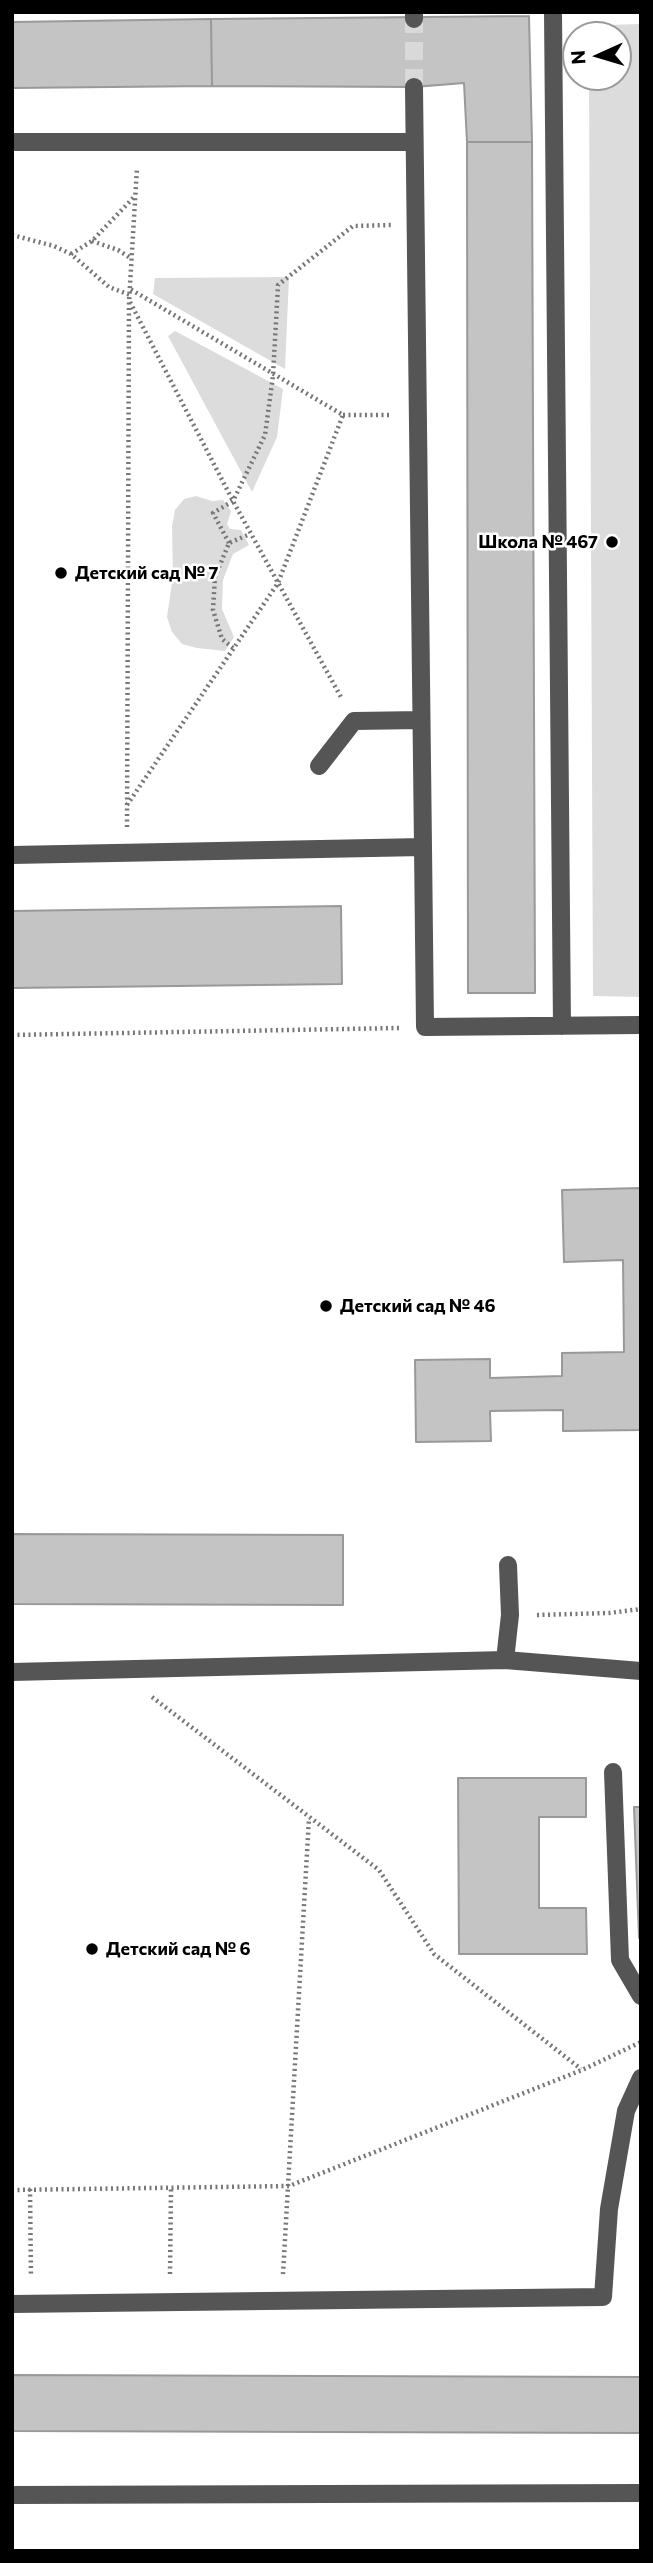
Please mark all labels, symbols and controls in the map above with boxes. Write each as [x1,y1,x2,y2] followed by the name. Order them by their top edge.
[562,21,632,91] north arrow
[566,49,590,65] text: N
[478,531,598,553] place label: Школа № 467
[604,534,620,550] marker: Школа № 467
[75,562,218,584] place label: Детский сад № 7
[53,565,69,581] marker: Детский сад № 7
[340,1295,496,1317] place label: Детский сад № 46
[318,1298,334,1314] marker: Детский сад № 46
[106,1938,250,1960] place label: Детский сад № 6
[84,1941,100,1957] marker: Детский сад № 6

